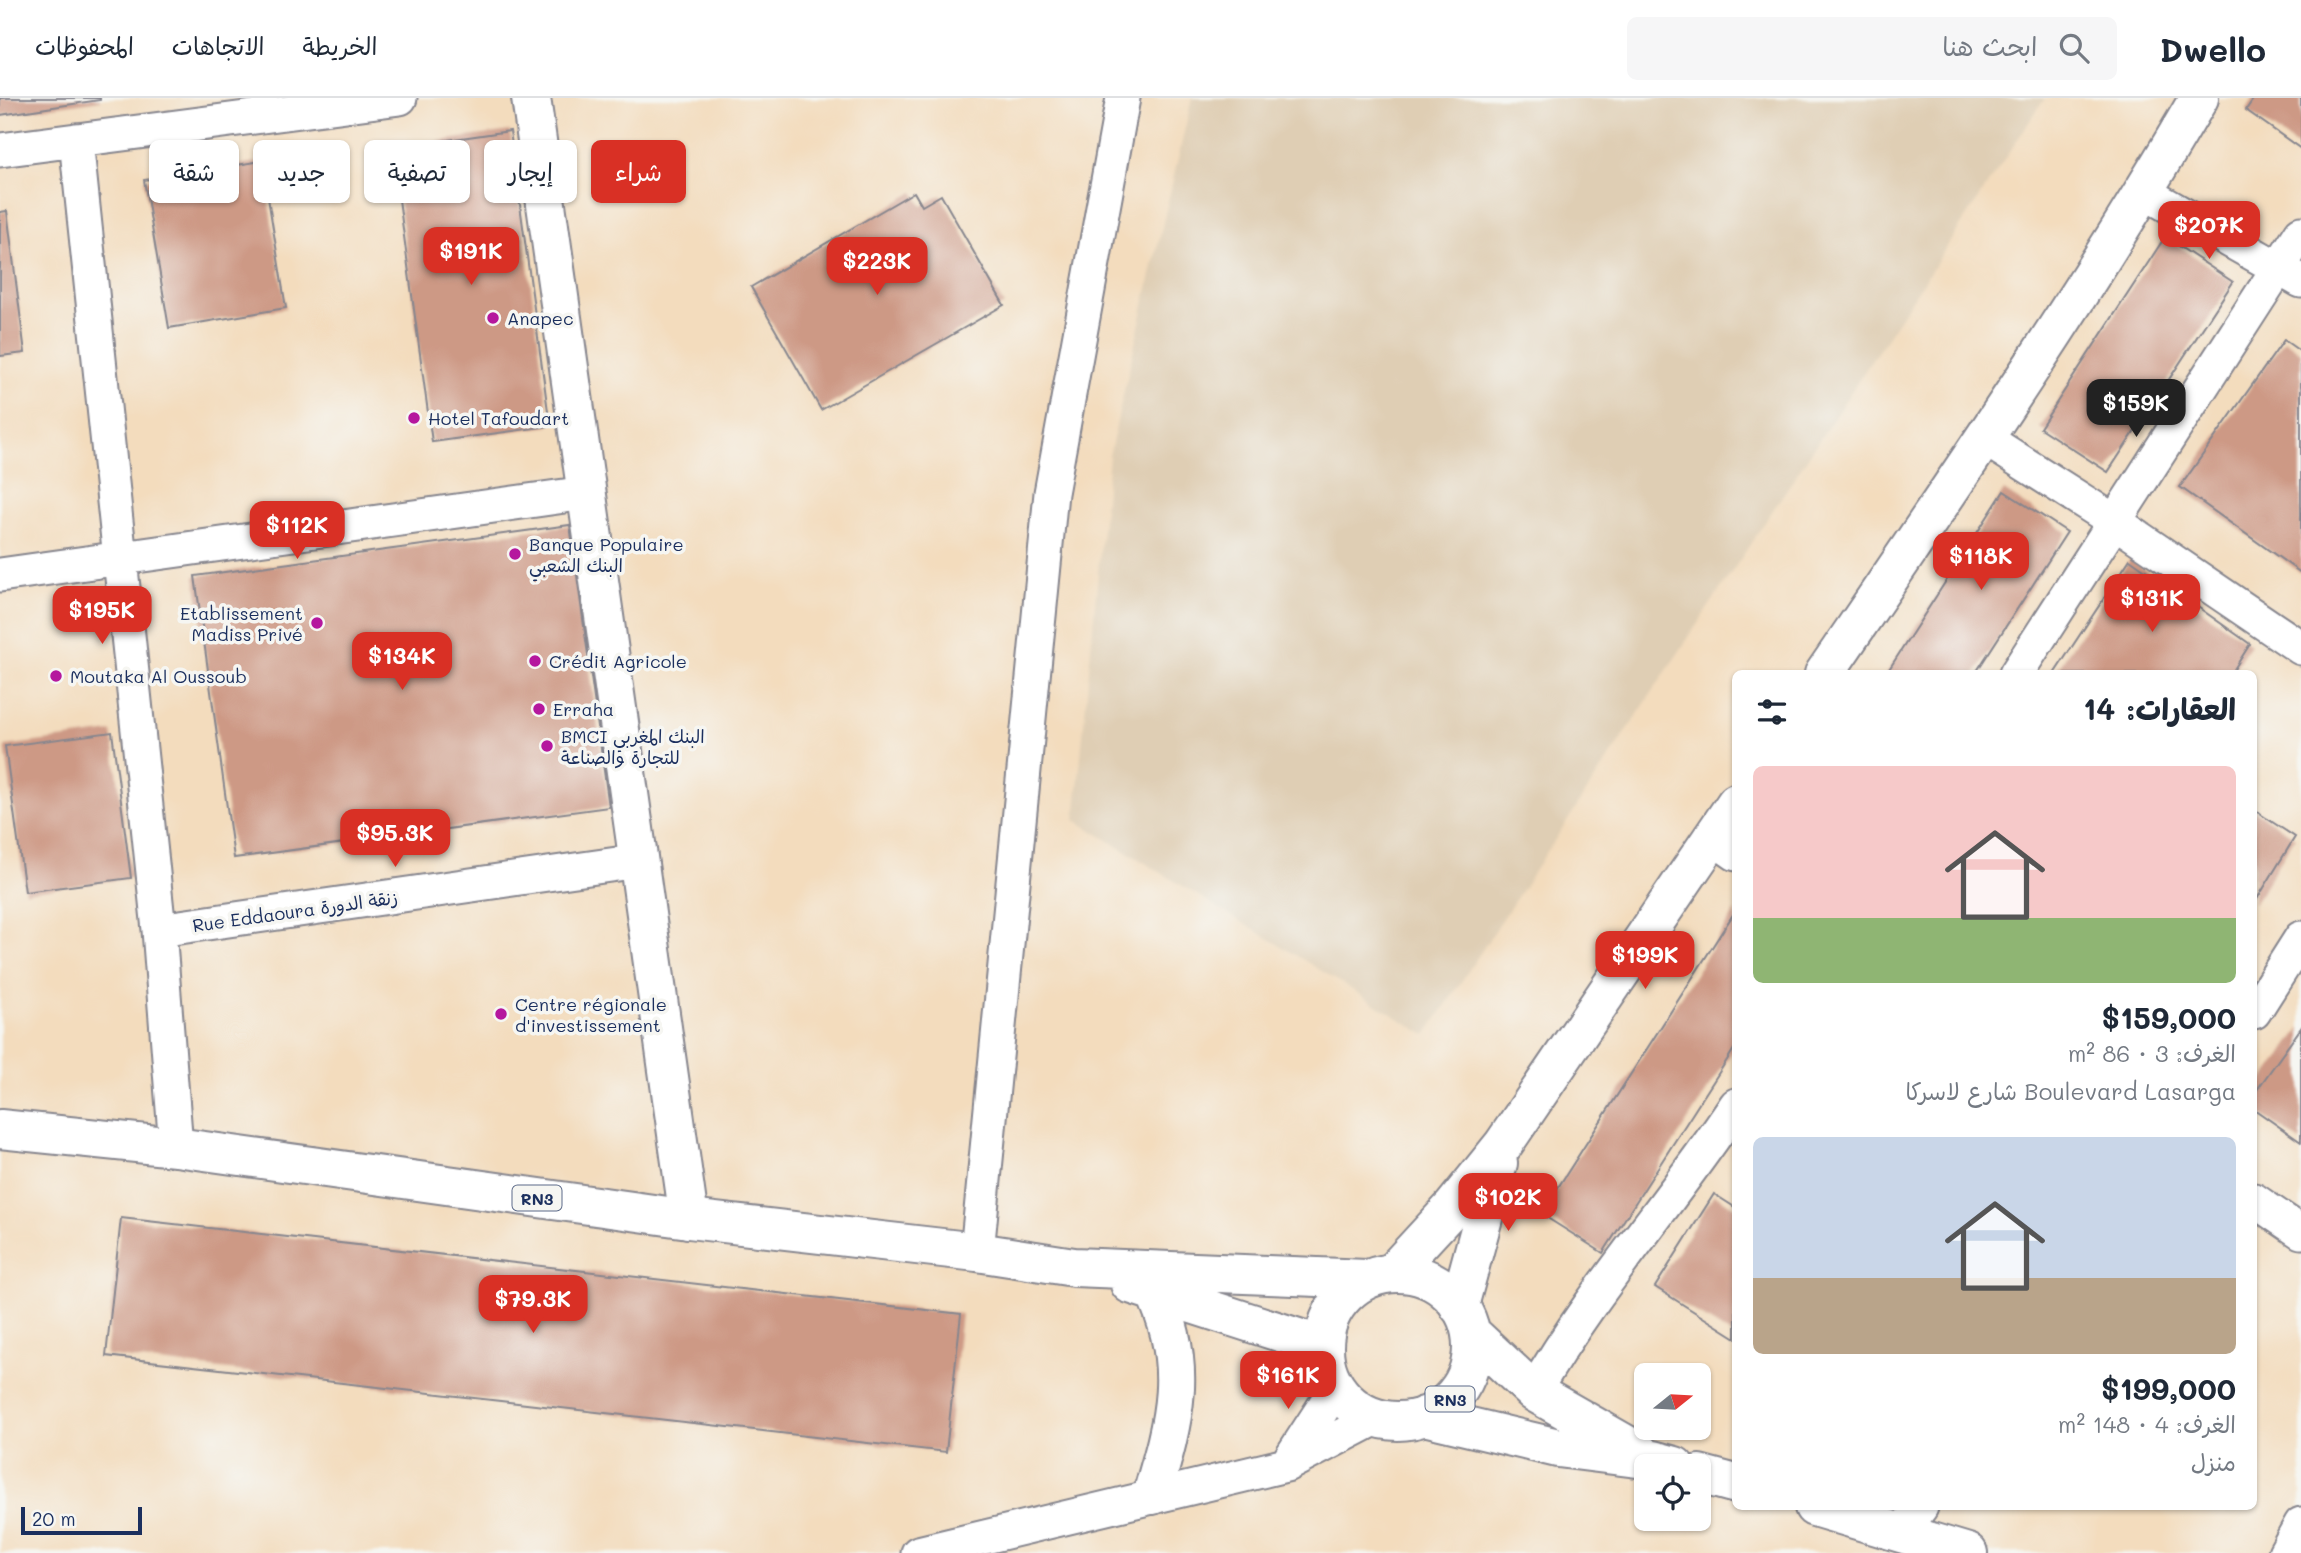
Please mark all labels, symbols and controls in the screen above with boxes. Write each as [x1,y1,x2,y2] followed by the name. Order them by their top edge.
[1627,17,2117,80] search box
[2159,27,2266,70] text: Dwello
[1942,29,2037,63] text: ابحث هنا
[2055,29,2093,67] icon: search
[35,30,134,61] text: المحفوظات
[172,30,265,61] text: الاتجاهات
[303,30,377,61] text: الخريطة
[149,140,239,203] chip: شقة
[253,140,350,203] chip: جديد
[364,140,470,203] chip: تصفية
[484,140,577,203] chip: إيجار
[591,140,686,203] chip: شراء
[2160,202,2258,261] pin: $207K
[2174,209,2244,239] text: $207K
[422,228,520,287] pin: $191K
[439,235,503,265] text: $191K
[828,238,926,297] pin: $223K
[843,245,911,275] text: $223K
[507,306,573,330] place label: Anapec
[485,310,501,326] marker: Anapec
[2087,380,2185,439] pin: $159K
[2103,387,2169,417] text: $159K
[428,406,569,430] place label: Hotel Tafoudart
[406,410,422,426] marker: Hotel Tafoudart
[248,502,346,561] pin: $112K
[266,509,328,539] text: $112K
[529,532,684,582] place label: Banque Populaire البنك الشعبي
[1932,532,2030,592] pin: $118K
[1949,540,2013,570] text: $118K
[507,546,523,562] marker: Banque Populaire البنك الشعبي
[2103,574,2201,634] pin: $131K
[2120,582,2184,612] text: $131K
[53,587,151,646] pin: $195K
[69,594,135,624] text: $195K
[180,601,303,646] place label: Etablissement Madiss Privé
[309,615,325,631] marker: Etablissement Madiss Privé
[353,632,451,692] pin: $134K
[368,640,436,670] text: $134K
[549,649,687,673] place label: Crédit Agricole
[527,653,543,669] marker: Crédit Agricole
[70,664,247,688] place label: Moutaka Al Oussoub
[48,668,64,684] marker: Moutaka Al Oussoub
[2083,688,2236,728] text: العقارات: 14
[1753,693,1791,731] icon: filters
[553,697,614,721] place label: Erraha
[531,701,547,717] marker: Erraha
[561,724,705,769] place label: BMCI البنك المغربي للتجارة والصناعة
[539,738,555,754] marker: BMCI البنك المغربي للتجارة والصناعة
[338,810,452,869] pin: $95.3K
[1932,812,2058,938] icon: home
[356,817,434,847] text: $95.3K
[191,885,399,937] street label: Rue Eddaoura زنقة الدورة
[1596,932,1694,991] pin: $199K
[1611,939,1679,969] text: $199K
[515,992,667,1037] place label: Centre régionale d'investissement
[2102,997,2236,1037] text: $159,000
[493,1006,509,1022] marker: Centre régionale d'investissement
[2068,1038,2236,1068] text: الغرف: 3 · 86 m²
[1905,1076,2236,1106] text: Boulevard Lasarga شارع لاسركا
[1459,1174,1557,1233] pin: $102K
[1474,1181,1542,1211] text: $102K
[1932,1183,2058,1309] icon: home
[512,1186,562,1210] road number: RN3
[476,1276,590,1335] pin: $79.3K
[495,1283,571,1313] text: $79.3K
[1239,1352,1337,1411] pin: $161K
[1256,1359,1320,1389] text: $161K
[1634,1363,1712,1440] north arrow
[1634,1363,1711,1531] map controls
[2101,1368,2236,1408] text: $199,000
[1426,1386,1474,1412] road number: RN3
[2058,1409,2236,1439] text: الغرف: 4 · 148 m²
[2191,1447,2236,1477] text: منزل
[1634,1454,1711,1531] button: locate
[21,1504,142,1536] scale bar
[32,1506,76,1531] text: 20 m

